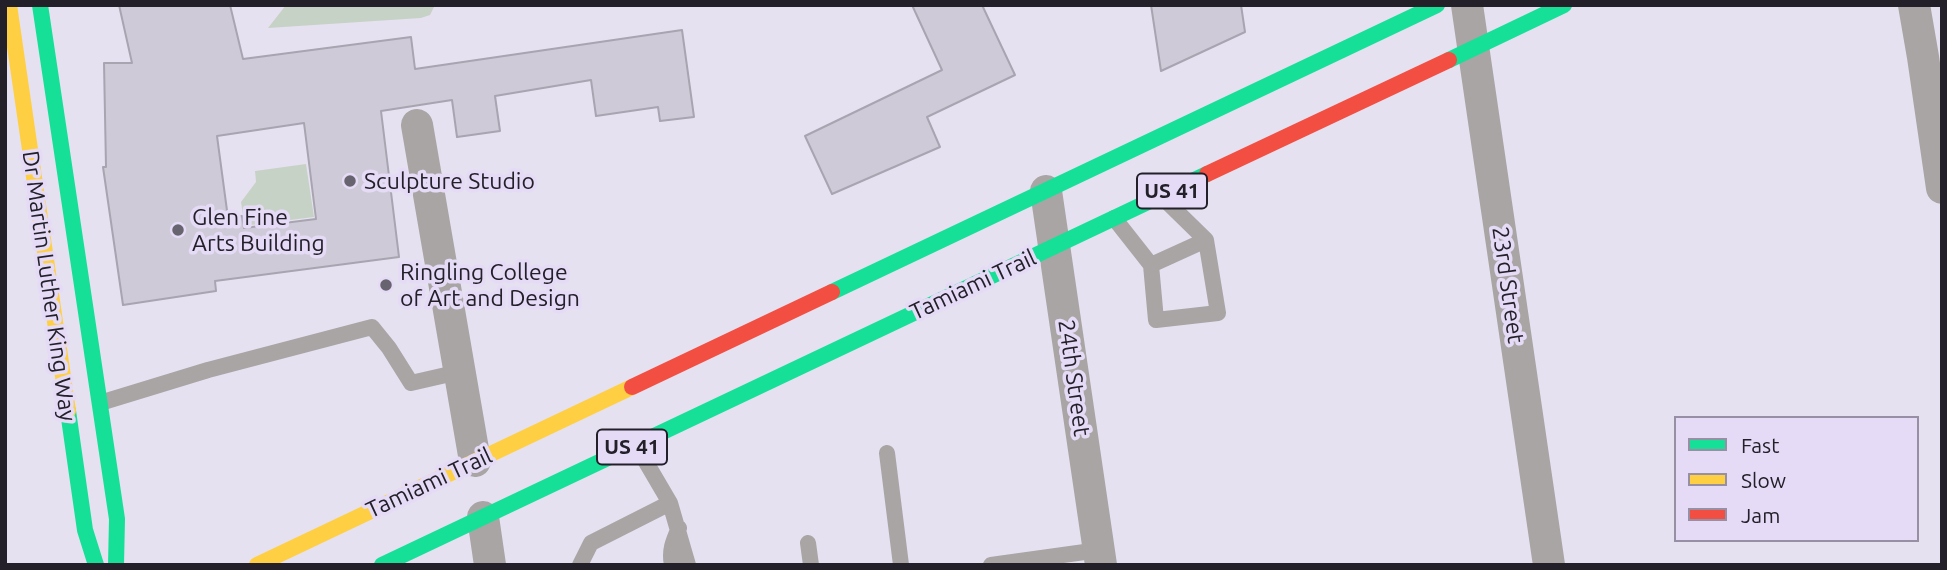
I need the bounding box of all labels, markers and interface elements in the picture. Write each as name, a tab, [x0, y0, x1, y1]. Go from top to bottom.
street label: Dr Martin Luther King Way	[16, 149, 82, 423]
place label: Sculpture Studio	[364, 167, 535, 195]
marker: Sculpture Studio	[342, 173, 358, 189]
road number: US 41	[1137, 174, 1207, 208]
place label: Glen Fine Arts Building	[192, 203, 325, 257]
marker: Glen Fine Arts Building	[170, 222, 186, 238]
street label: 23rd Street	[1486, 225, 1530, 345]
street label: Tamiami Trail	[906, 244, 1040, 326]
place label: Ringling College of Art and Design	[400, 258, 580, 312]
marker: Ringling College of Art and Design	[378, 277, 394, 293]
street label: 24th Street	[1052, 318, 1096, 438]
legend	[1674, 416, 1919, 542]
road number: US 41	[597, 430, 667, 464]
text: Fast	[1741, 433, 1779, 457]
street label: Tamiami Trail	[362, 442, 496, 524]
text: Slow	[1741, 468, 1786, 492]
text: Jam	[1741, 503, 1780, 527]

